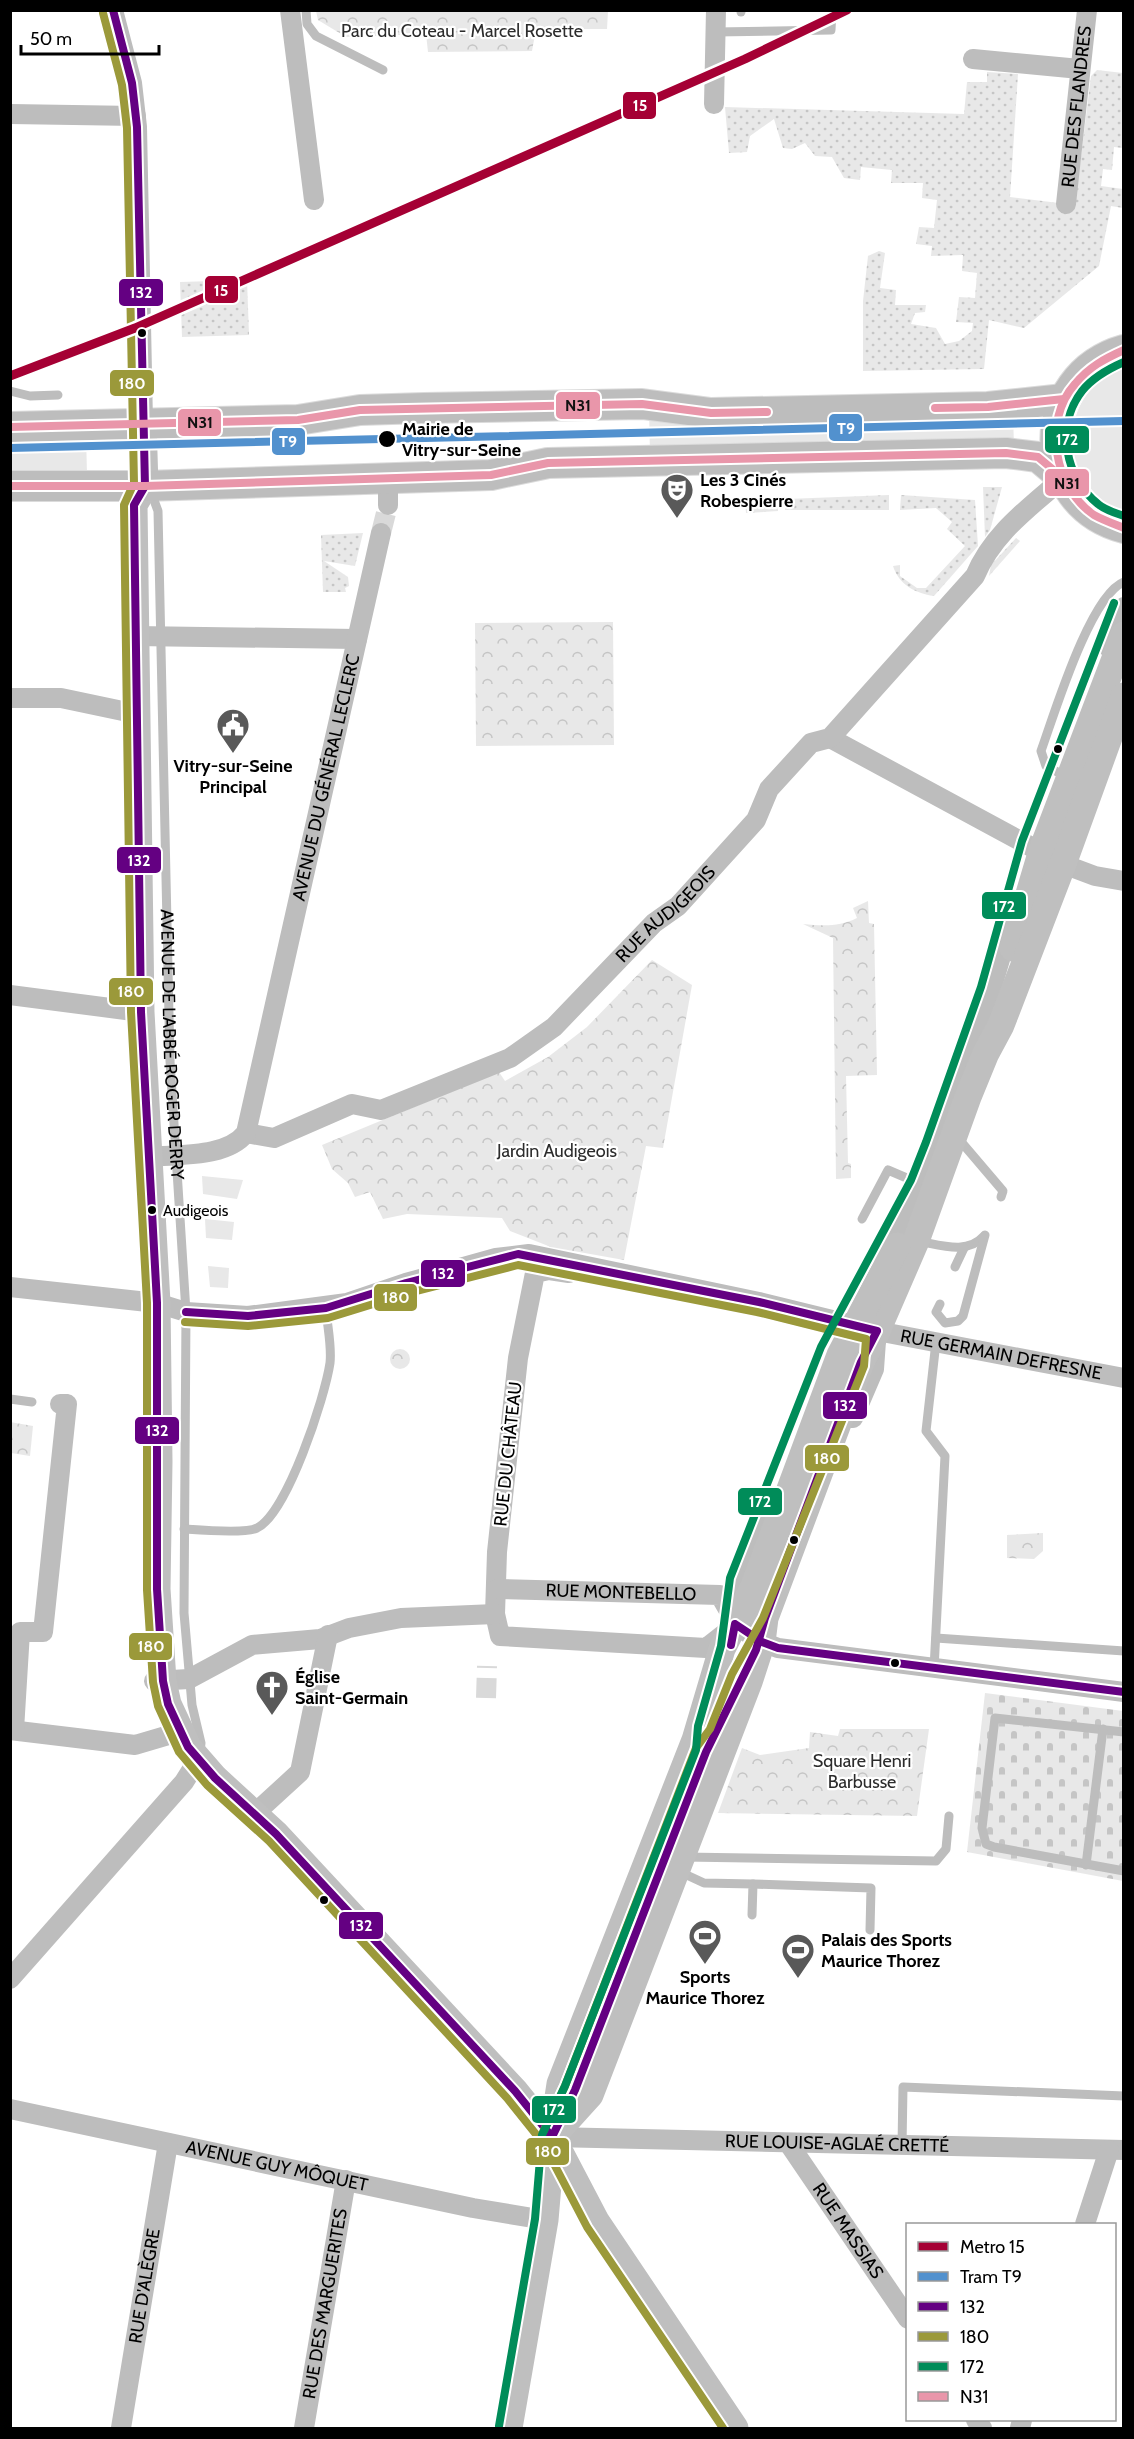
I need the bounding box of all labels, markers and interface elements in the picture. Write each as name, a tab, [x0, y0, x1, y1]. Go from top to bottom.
scale bar	[21, 18, 159, 56]
park label: Parc du Coteau - Marcel Rosette	[341, 20, 583, 42]
street label: RUE DES FLANDRES	[1057, 25, 1096, 188]
text: 50 m	[30, 28, 72, 50]
line badge: 15	[622, 91, 657, 120]
text: 15	[633, 96, 647, 115]
line badge: 15	[204, 275, 239, 304]
line badge: 132	[118, 278, 164, 307]
text: 15	[214, 281, 228, 300]
text: 132	[130, 283, 153, 302]
unlabelled marker	[136, 327, 148, 339]
line badge: 180	[109, 369, 155, 397]
text: 180	[119, 374, 145, 393]
line badge: N31	[555, 391, 601, 420]
text: N31	[565, 396, 591, 415]
line badge: N31	[177, 408, 222, 437]
text: N31	[187, 413, 213, 432]
line badge: T9	[828, 413, 863, 442]
place label: Mairie de Vitry-sur-Seine	[402, 418, 521, 461]
text: T9	[837, 419, 855, 438]
line badge: 172	[1044, 425, 1090, 454]
line badge: T9	[271, 427, 306, 456]
marker: Mairie de Vitry-sur-Seine	[377, 429, 397, 449]
text: 172	[1056, 430, 1078, 449]
text: T9	[279, 432, 297, 451]
line badge: N31	[1044, 468, 1090, 497]
place label: Les 3 Cinés Robespierre	[700, 469, 793, 512]
theatre icon: Les 3 Cinés Robespierre	[659, 472, 695, 519]
text: N31	[1054, 474, 1080, 493]
street label: AVENUE DU GÉNÉRAL LECLERC	[288, 652, 364, 903]
public building icon: Vitry-sur-Seine Principal	[215, 707, 251, 754]
unlabelled marker	[1052, 743, 1064, 755]
place label: Vitry-sur-Seine Principal	[174, 755, 292, 798]
line badge: 132	[116, 846, 162, 874]
text: 132	[128, 851, 151, 870]
street label: RUE AUDIGEOIS	[611, 861, 720, 967]
line badge: 172	[981, 891, 1027, 920]
text: 172	[993, 897, 1015, 916]
street label: AVENUE DE L'ABBÉ ROGER DERRY	[156, 909, 189, 1181]
line badge: 180	[108, 977, 154, 1006]
text: 180	[118, 982, 144, 1001]
park label: Jardin Audigeois	[496, 1140, 617, 1162]
place label: Audigeois	[163, 1201, 229, 1220]
marker: Audigeois	[146, 1204, 158, 1216]
line badge: 132	[420, 1259, 466, 1288]
text: 132	[432, 1264, 455, 1283]
line badge: 180	[373, 1283, 418, 1312]
text: 180	[383, 1288, 409, 1307]
street label: RUE GERMAIN DEFRESNE	[899, 1325, 1104, 1385]
street label: RUE DU CHÂTEAU	[489, 1381, 527, 1527]
line badge: 132	[822, 1391, 868, 1420]
text: 132	[834, 1396, 857, 1415]
line badge: 132	[134, 1416, 180, 1445]
text: 132	[146, 1421, 169, 1440]
line badge: 180	[804, 1444, 850, 1472]
text: 180	[814, 1449, 840, 1468]
line badge: 172	[737, 1487, 783, 1516]
text: 172	[749, 1492, 771, 1511]
unlabelled marker	[788, 1534, 800, 1546]
street label: RUE MONTEBELLO	[545, 1579, 697, 1605]
line badge: 180	[128, 1632, 173, 1661]
text: 180	[138, 1637, 164, 1656]
unlabelled marker	[889, 1657, 901, 1669]
place label: Église Saint-Germain	[295, 1666, 408, 1709]
church icon: Église Saint-Germain	[254, 1669, 290, 1716]
park label: Square Henri Barbusse	[813, 1750, 911, 1793]
unlabelled marker	[318, 1894, 330, 1906]
line badge: 132	[338, 1911, 384, 1940]
text: 132	[350, 1916, 373, 1935]
sports icon: Sports Maurice Thorez	[687, 1918, 723, 1965]
place label: Palais des Sports Maurice Thorez	[821, 1929, 952, 1972]
sports icon: Palais des Sports Maurice Thorez	[780, 1932, 816, 1979]
place label: Sports Maurice Thorez	[645, 1966, 765, 2009]
line badge: 172	[531, 2095, 577, 2124]
text: 172	[543, 2100, 565, 2119]
street label: RUE LOUISE-AGLAÉ CRETTÉ	[725, 2130, 949, 2157]
street label: AVENUE GUY MÔQUET	[184, 2136, 370, 2196]
line badge: 180	[525, 2137, 570, 2166]
text: 180	[535, 2142, 561, 2161]
street label: RUE MASSIAS	[808, 2179, 888, 2283]
street label: RUE DES MARGUERITES	[298, 2207, 352, 2401]
legend	[906, 2223, 1116, 2421]
street label: RUE D'ALÈGRE	[124, 2227, 165, 2345]
text: Metro 15	[960, 2236, 1025, 2258]
text: Tram T9	[960, 2266, 1022, 2288]
text: 132	[960, 2296, 985, 2318]
text: 180	[960, 2326, 989, 2348]
text: 172	[960, 2356, 984, 2378]
text: N31	[960, 2386, 988, 2408]

